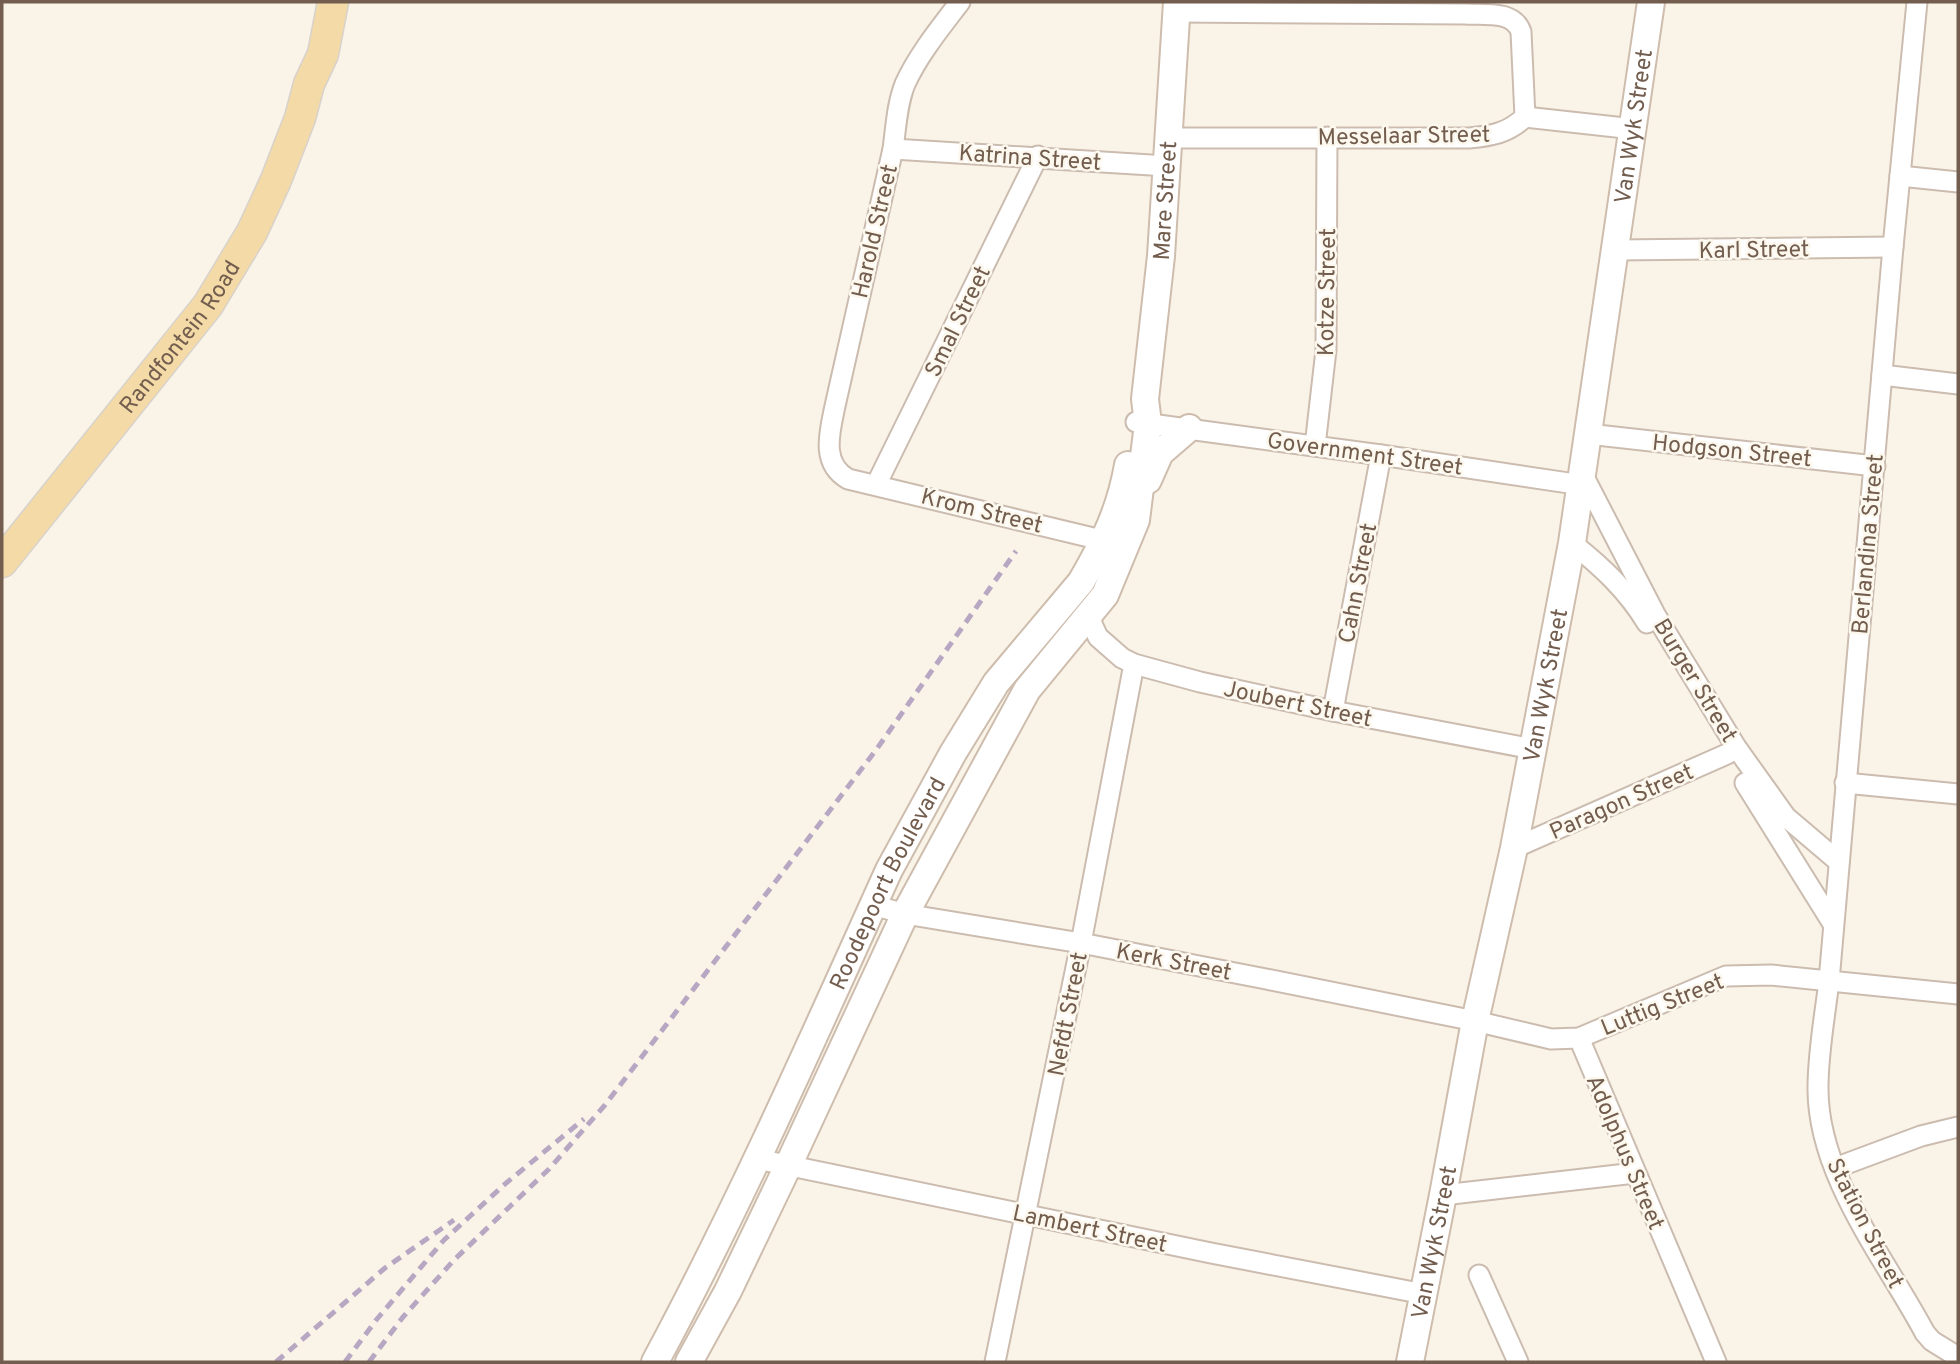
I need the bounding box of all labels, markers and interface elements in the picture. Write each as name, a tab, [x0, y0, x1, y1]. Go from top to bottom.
street label: Van Wyk Street	[1610, 47, 1661, 206]
street label: Messelaar Street	[1317, 121, 1491, 154]
street label: Katrina Street	[958, 140, 1102, 179]
street label: Mare Street	[1149, 140, 1185, 261]
street label: Harold Street	[847, 162, 906, 301]
street label: Kotze Street	[1313, 228, 1344, 356]
street label: Karl Street	[1698, 236, 1810, 267]
street label: Randfontein Road	[114, 256, 248, 421]
street label: Smal Street	[920, 262, 999, 382]
street label: Government Street	[1265, 427, 1464, 484]
street label: Hodgson Street	[1651, 430, 1813, 475]
street label: Berlandina Street	[1847, 453, 1892, 636]
street label: Krom Street	[917, 483, 1045, 542]
street label: Cahn Street	[1334, 521, 1385, 646]
street label: Van Wyk Street	[1519, 607, 1576, 765]
street label: Burger Street	[1645, 614, 1742, 749]
street label: Joubert Street	[1221, 676, 1374, 735]
street label: Paragon Street	[1546, 759, 1699, 848]
street label: Roodepoort Boulevard	[825, 773, 954, 995]
street label: Kerk Street	[1113, 938, 1234, 989]
street label: Nefdt Street	[1043, 950, 1096, 1079]
street label: Luttig Street	[1597, 969, 1729, 1044]
street label: Adolphus Street	[1578, 1071, 1669, 1235]
street label: Station Street	[1819, 1154, 1909, 1294]
street label: Van Wyk Street	[1407, 1164, 1465, 1322]
street label: Lambert Street	[1010, 1200, 1169, 1261]

